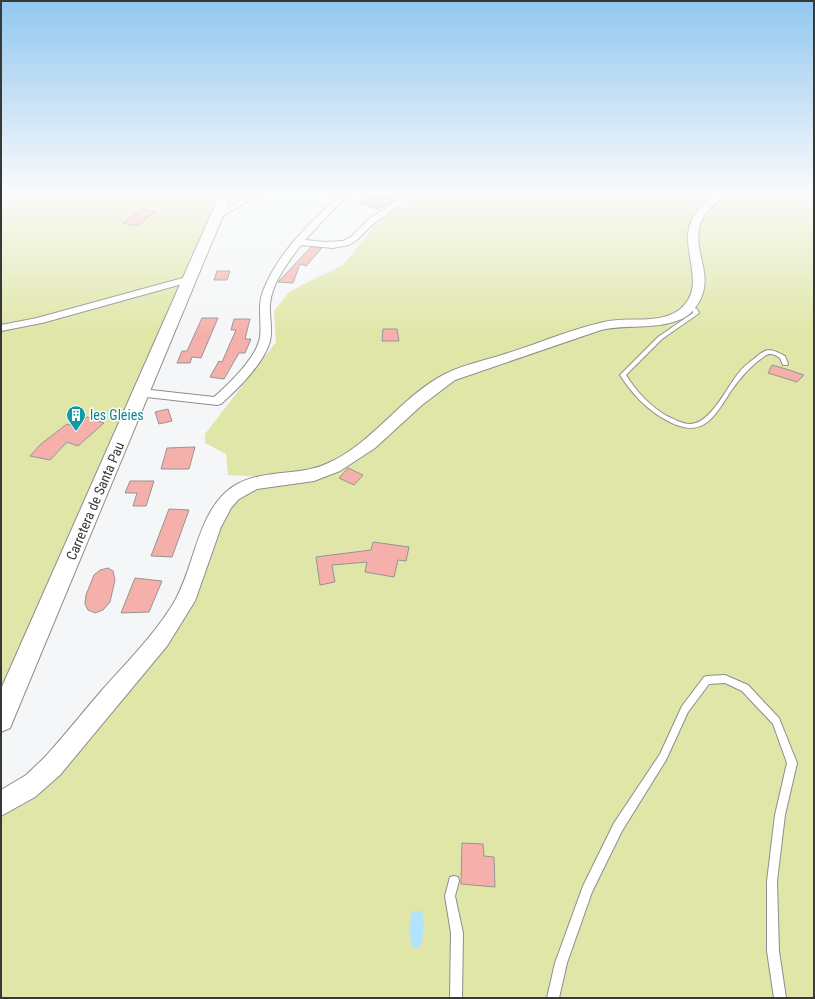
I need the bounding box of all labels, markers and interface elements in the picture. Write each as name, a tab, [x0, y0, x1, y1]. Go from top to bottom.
building icon: les Gleies	[65, 404, 87, 432]
place label: les Gleies	[90, 407, 144, 423]
street label: Carretera de Santa Pau	[63, 439, 127, 563]

